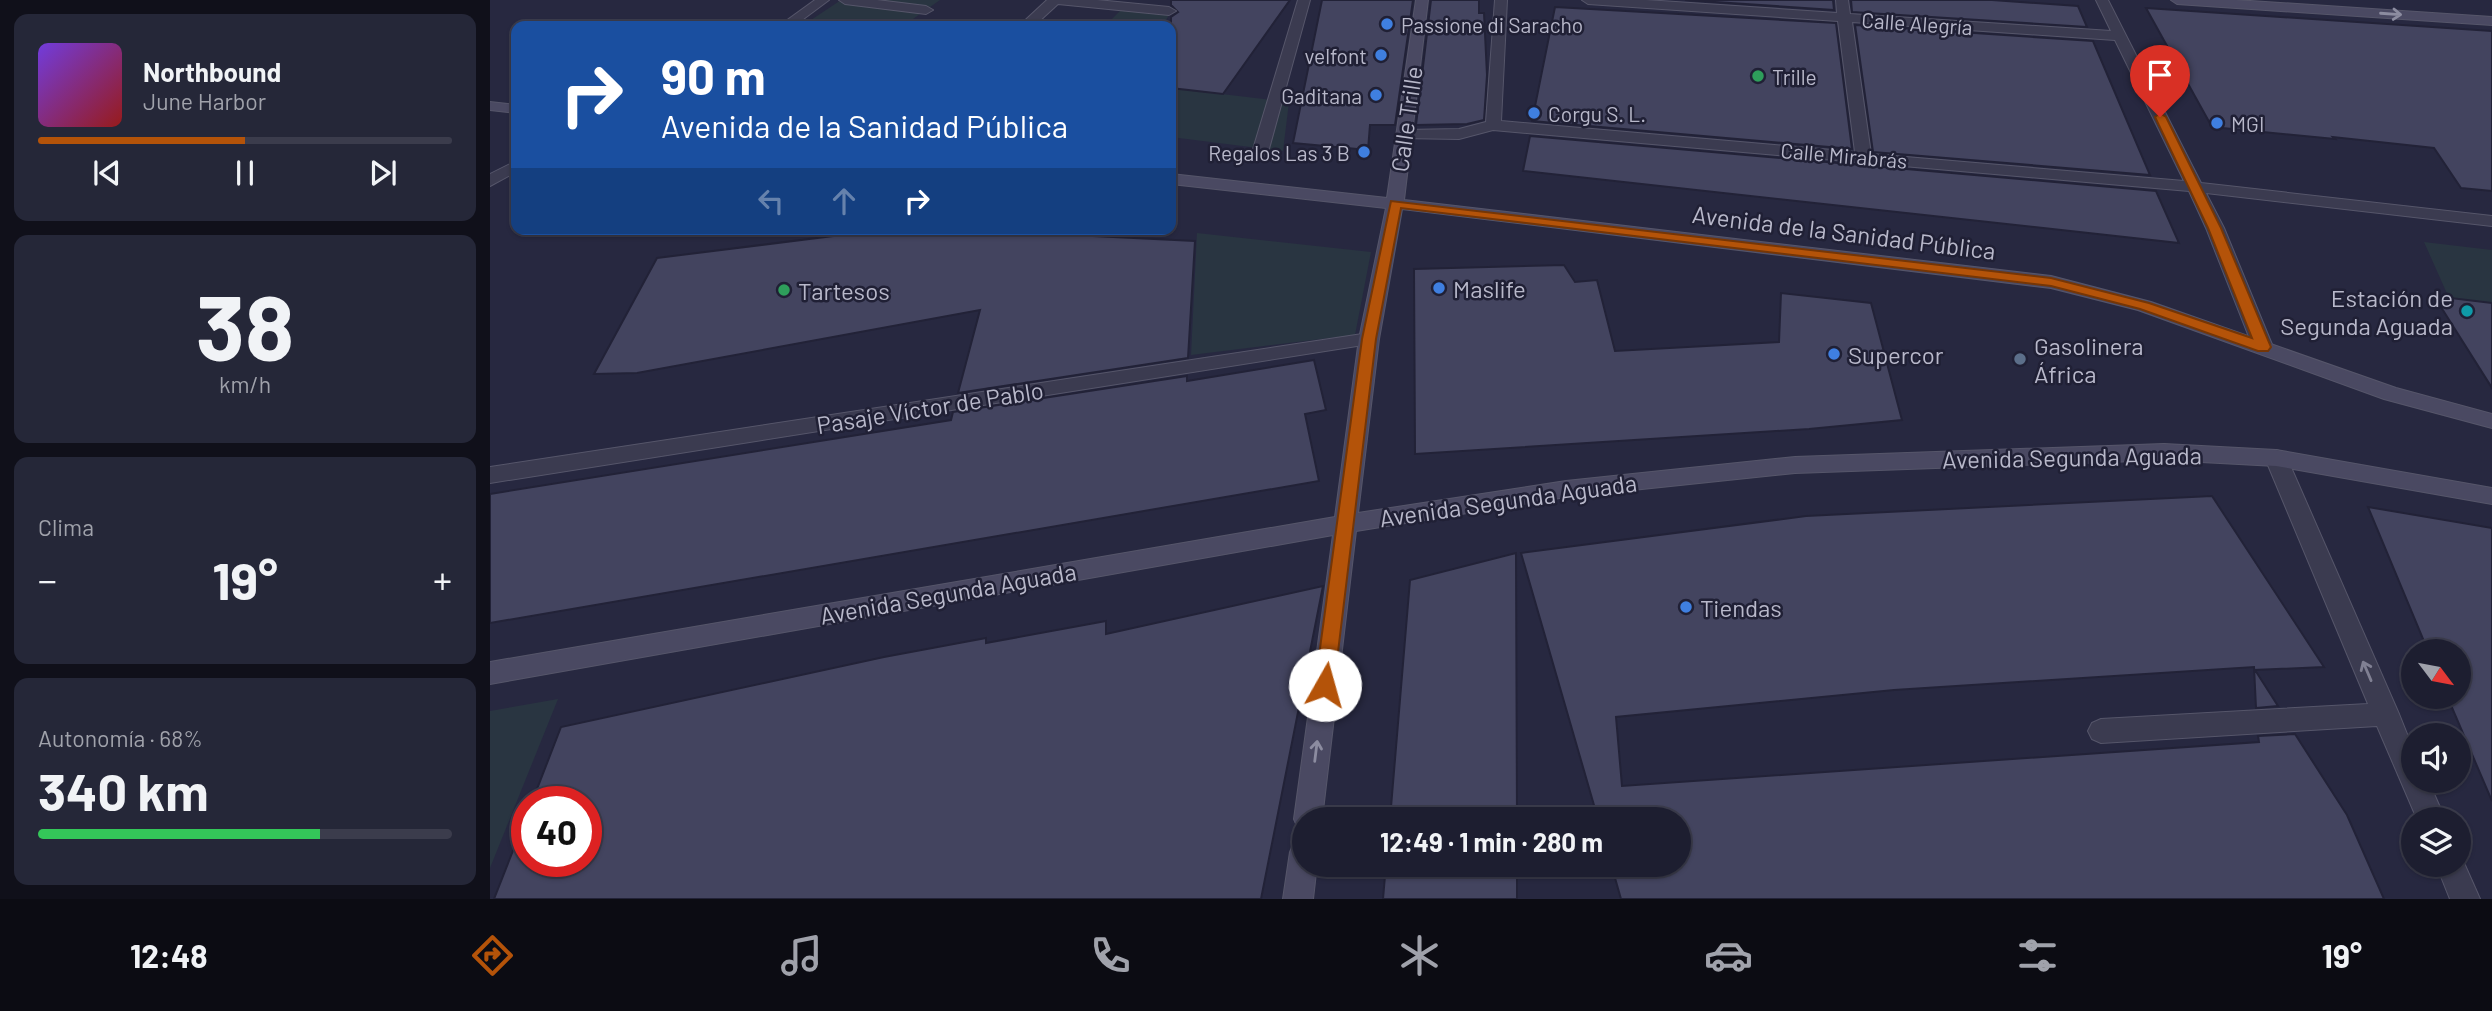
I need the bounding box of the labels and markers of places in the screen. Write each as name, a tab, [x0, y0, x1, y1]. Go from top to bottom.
place label: Passione di Saracho	[1401, 12, 1583, 37]
marker: Passione di Saracho	[1379, 16, 1395, 32]
place label: velfont	[1304, 43, 1367, 68]
pin	[2130, 45, 2190, 117]
marker: velfont	[1373, 47, 1389, 63]
place label: Trille	[1772, 64, 1817, 89]
marker: Trille	[1750, 68, 1766, 84]
place label: Gaditana	[1281, 83, 1362, 108]
marker: Gaditana	[1368, 87, 1384, 103]
place label: Corgu S. L.	[1548, 101, 1646, 126]
marker: Corgu S. L.	[1526, 105, 1542, 121]
place label: MGI	[2231, 111, 2264, 136]
marker: MGI	[2209, 115, 2225, 131]
place label: Regalos Las 3 B	[1208, 140, 1350, 165]
marker: Regalos Las 3 B	[1356, 144, 1372, 160]
place label: Maslife	[1453, 274, 1526, 303]
place label: Tartesos	[798, 276, 890, 305]
marker: Maslife	[1431, 280, 1447, 296]
marker: Tartesos	[776, 282, 792, 298]
place label: Estación de Segunda Aguada	[2280, 283, 2453, 340]
marker: Estación de Segunda Aguada	[2459, 303, 2475, 319]
place label: Gasolinera África	[2034, 331, 2144, 388]
place label: Supercor	[1848, 340, 1944, 369]
marker: Supercor	[1826, 346, 1842, 362]
marker: Gasolinera África	[2012, 351, 2028, 367]
place label: Tiendas	[1700, 593, 1782, 622]
marker: Tiendas	[1678, 599, 1694, 615]

